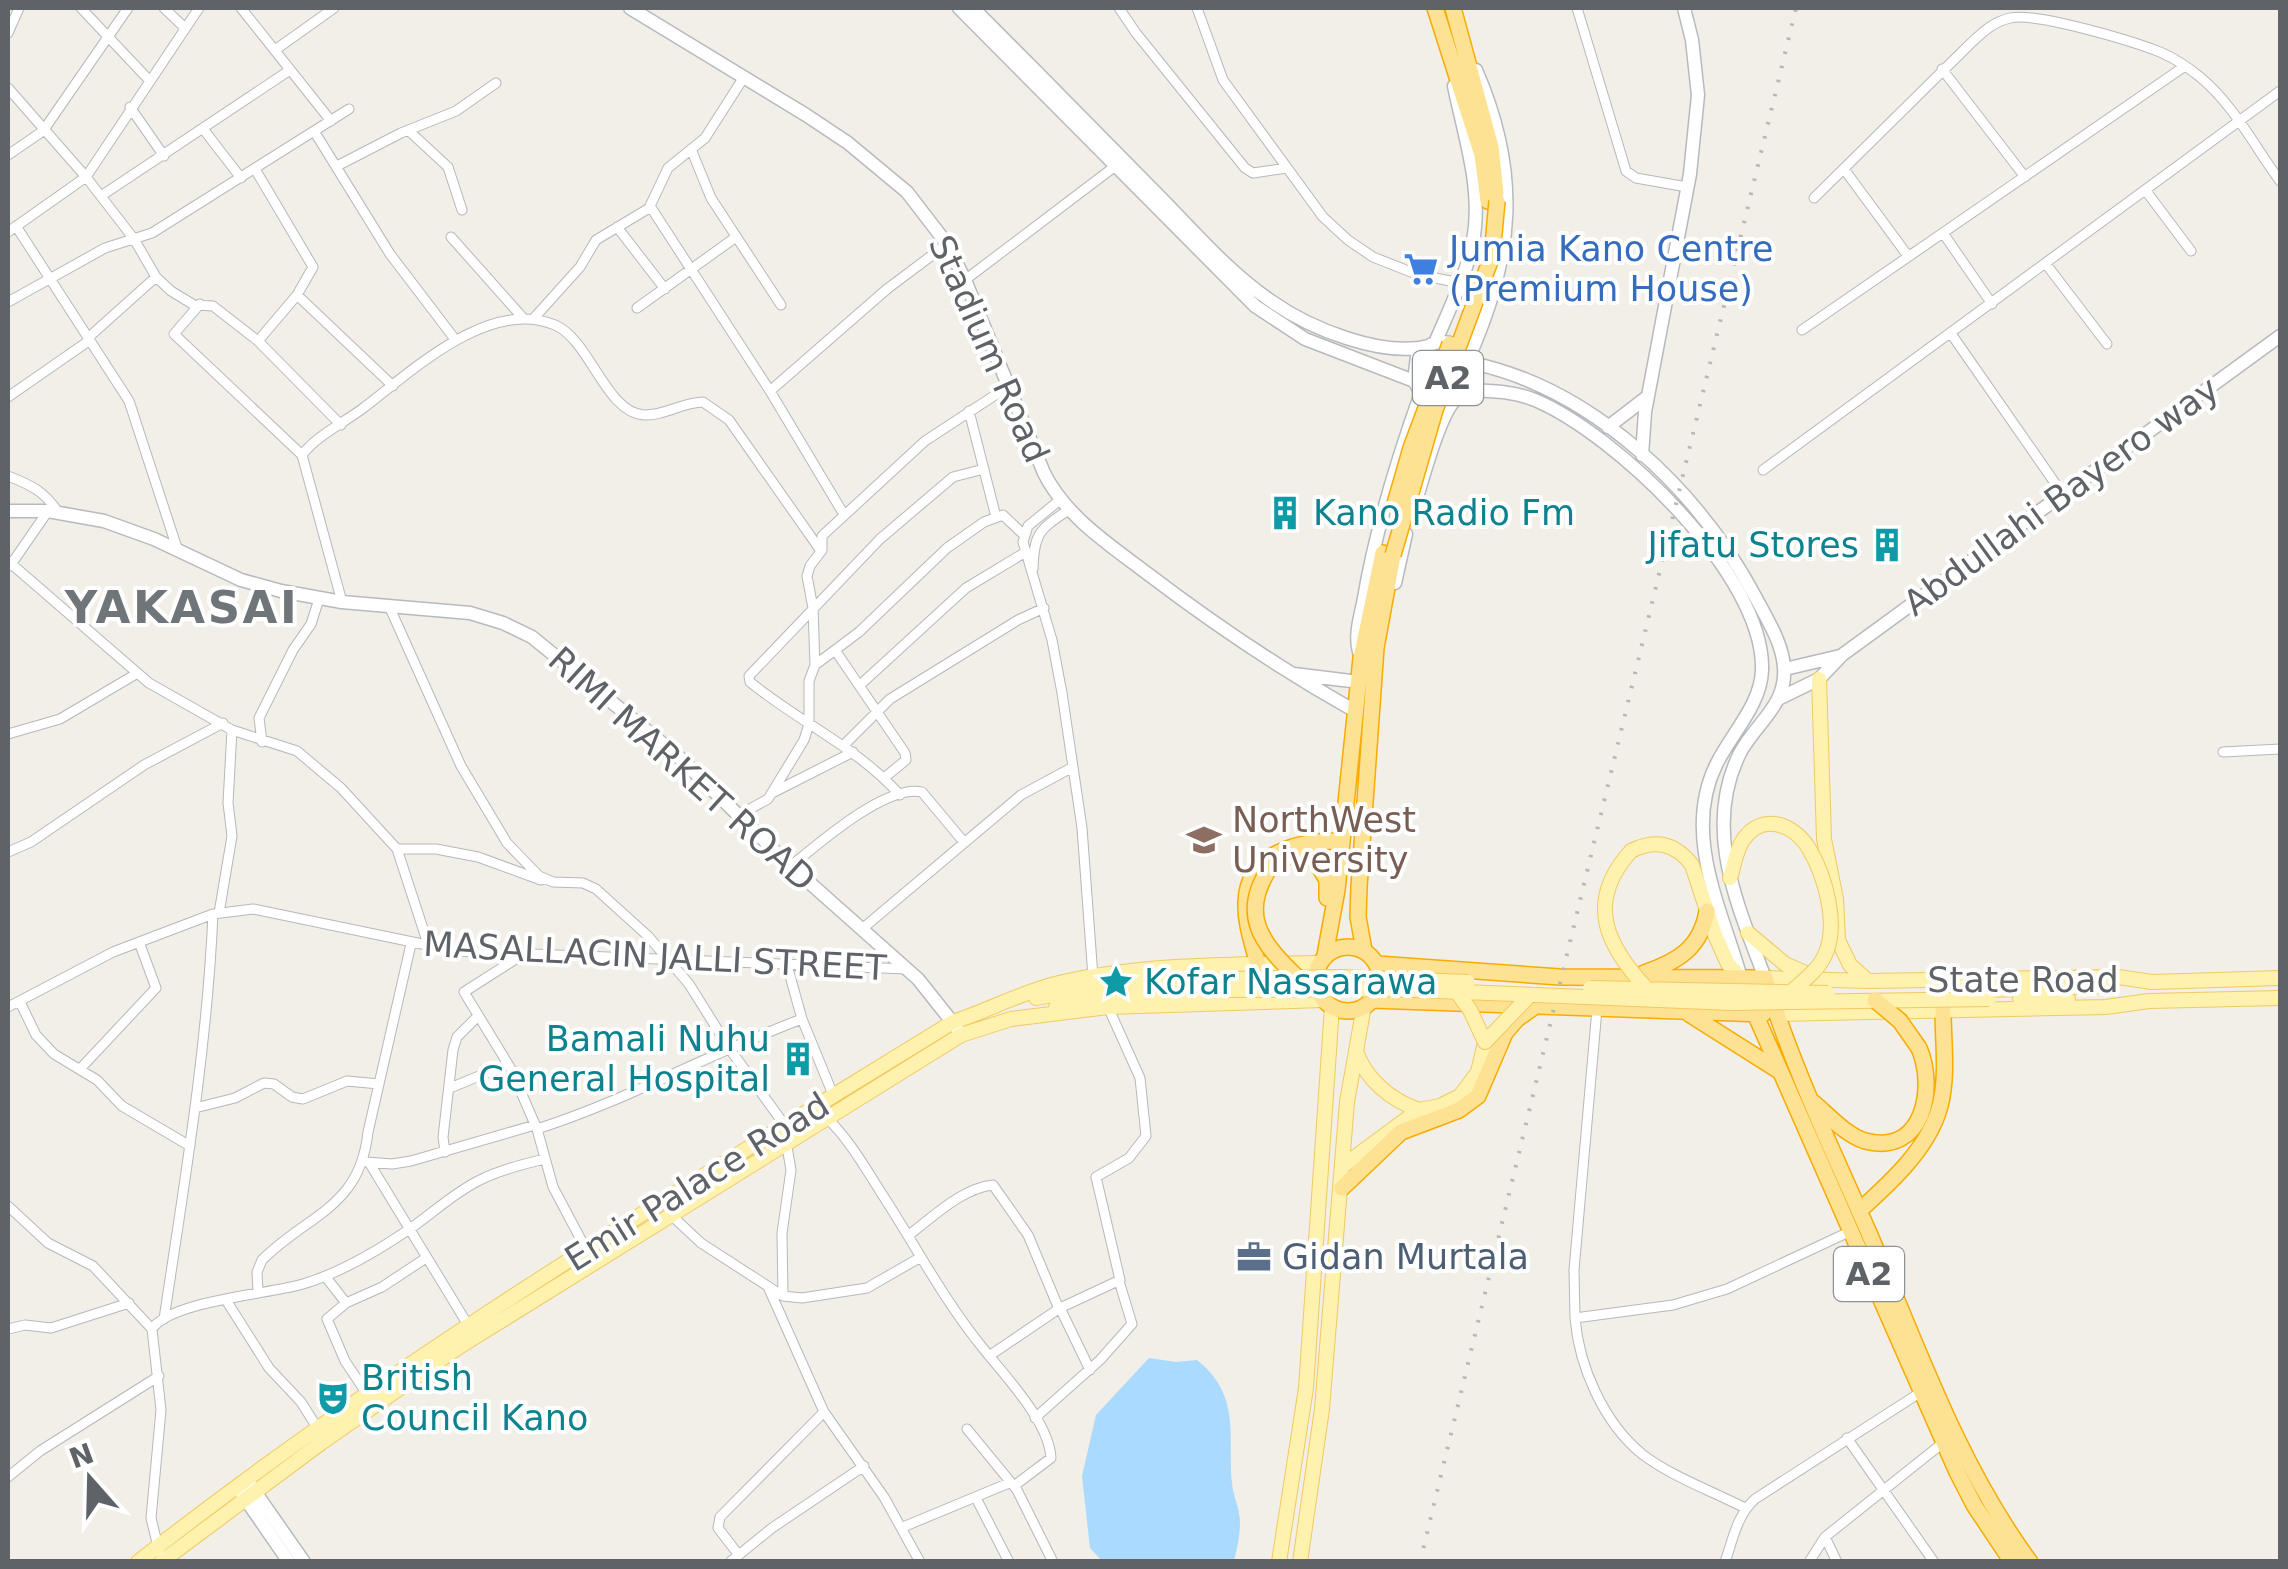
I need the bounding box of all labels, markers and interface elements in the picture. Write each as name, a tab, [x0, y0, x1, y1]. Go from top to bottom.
street label: Stadium Road	[921, 229, 1057, 469]
place label: Jumia Kano Centre (Premium House)	[1447, 229, 1773, 309]
supermarket icon: Jumia Kano Centre (Premium House)	[1402, 250, 1440, 288]
road number: A2	[1413, 351, 1483, 405]
street label: Abdullahi Bayero way	[1896, 368, 2226, 624]
place label: Kano Radio Fm	[1313, 493, 1575, 533]
building icon: Kano Radio Fm	[1266, 494, 1304, 532]
place label: Jifatu Stores	[1645, 525, 1859, 565]
building icon: Jifatu Stores	[1868, 526, 1906, 564]
district label: YAKASAI	[64, 581, 299, 634]
street label: RIMI MARKET ROAD	[541, 639, 823, 899]
place label: NorthWest University	[1232, 800, 1416, 880]
school or university icon: NorthWest University	[1185, 821, 1223, 859]
street label: MASALLACIN JALLI STREET	[422, 924, 888, 988]
street label: State Road	[1927, 960, 2119, 1000]
place label: Kofar Nassarawa	[1144, 962, 1437, 1002]
place icon: Kofar Nassarawa	[1097, 963, 1135, 1001]
place label: Bamali Nuhu General Hospital	[478, 1019, 770, 1099]
building icon: Bamali Nuhu General Hospital	[779, 1040, 817, 1078]
street label: Emir Palace Road	[558, 1085, 836, 1279]
place label: Gidan Murtala	[1282, 1237, 1529, 1277]
office icon: Gidan Murtala	[1235, 1238, 1273, 1276]
road number: A2	[1834, 1247, 1904, 1301]
place label: British Council Kano	[361, 1358, 588, 1438]
theatre icon: British Council Kano	[314, 1379, 352, 1417]
north arrow	[40, 1429, 140, 1529]
text: N	[65, 1436, 98, 1475]

